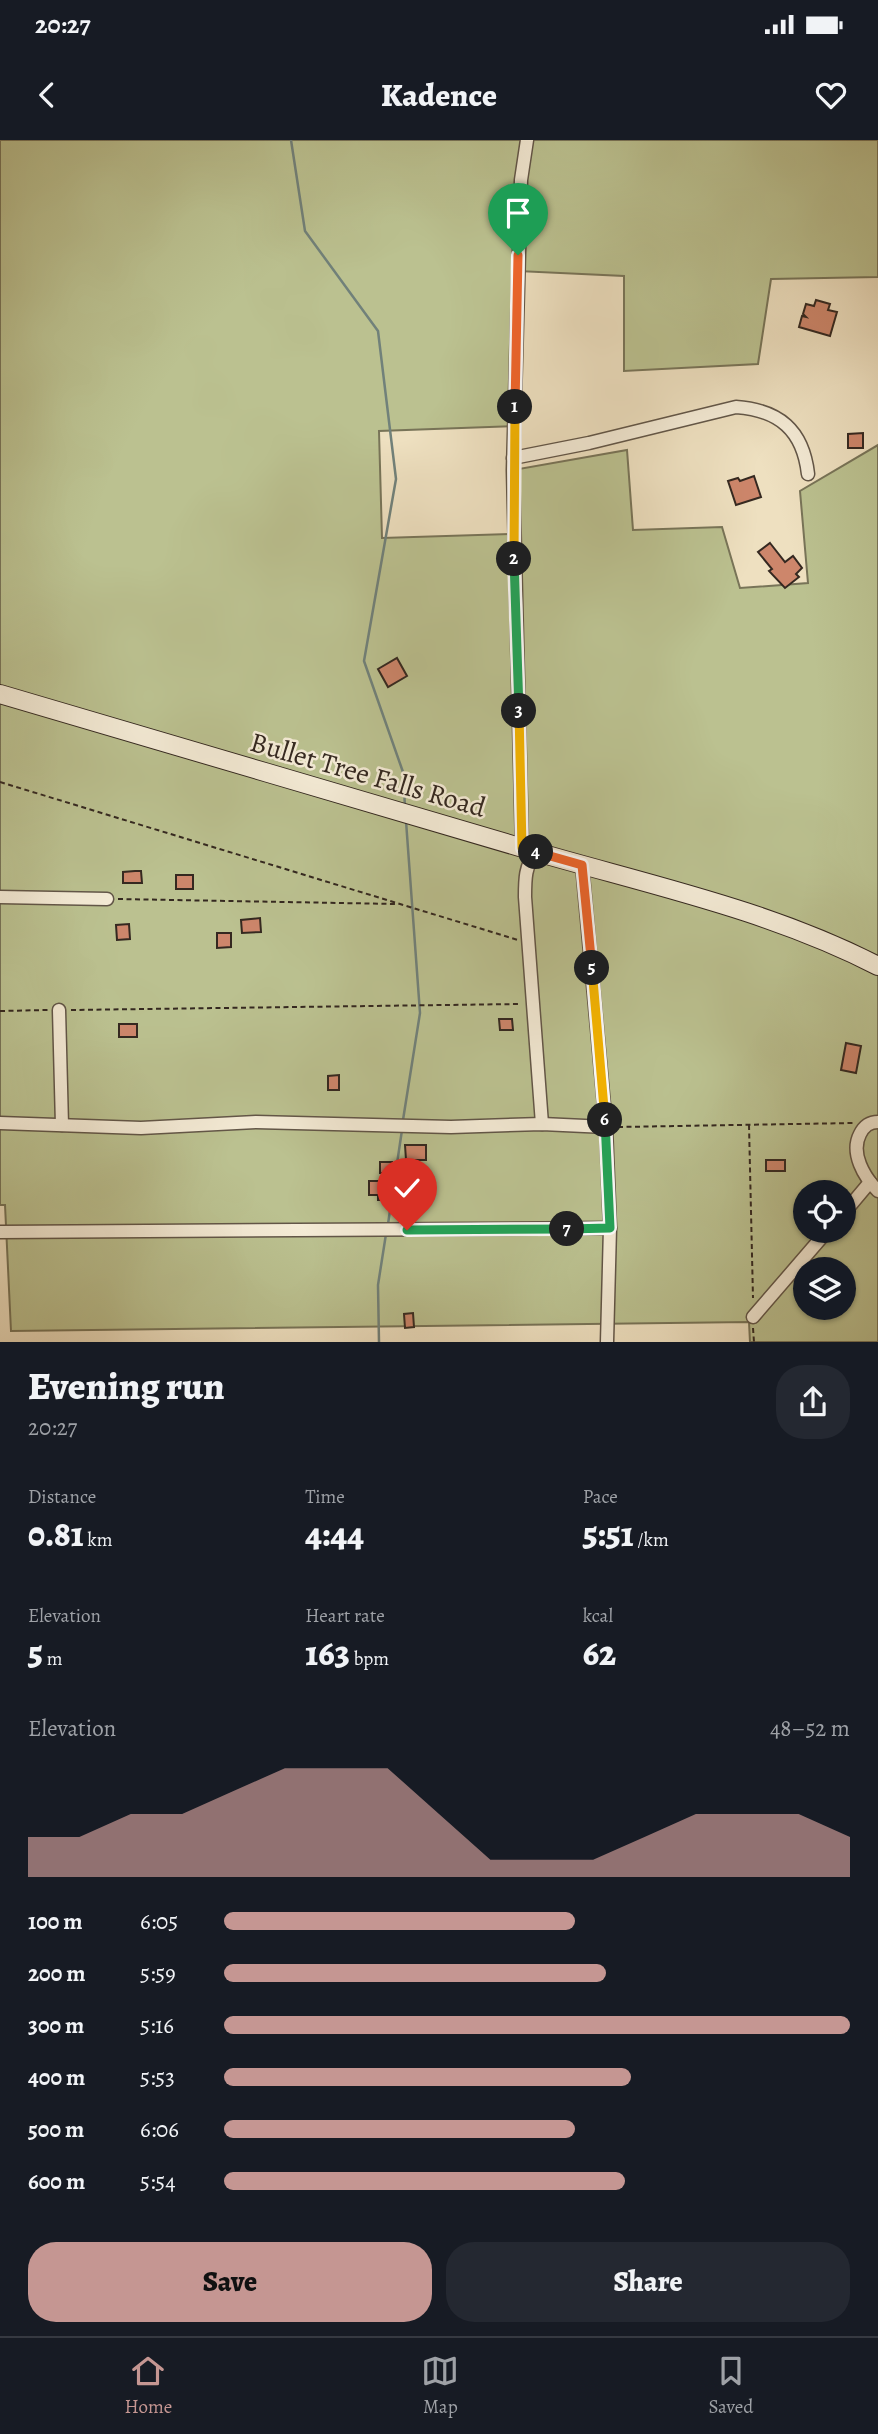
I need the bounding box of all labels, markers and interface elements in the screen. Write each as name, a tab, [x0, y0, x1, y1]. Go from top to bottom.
text: 20:27	[35, 7, 90, 42]
text: Kadence	[381, 73, 497, 117]
icon: back	[28, 76, 66, 114]
icon: heart	[812, 76, 850, 114]
pin	[488, 183, 548, 255]
icon: arrive	[499, 194, 537, 232]
pin: 1	[498, 390, 532, 424]
text: 1	[511, 393, 518, 419]
pin: 2	[496, 542, 532, 576]
text: 2	[509, 545, 518, 571]
pin: 3	[502, 694, 536, 728]
text: 3	[514, 697, 523, 723]
street label: Bullet Tree Falls Road	[246, 723, 491, 827]
pin: 4	[518, 834, 554, 870]
text: 4	[531, 838, 540, 864]
pin: 5	[574, 950, 610, 986]
text: 5	[587, 954, 596, 980]
pin: 6	[588, 1102, 622, 1138]
text: 6	[600, 1106, 609, 1132]
pin	[377, 1158, 437, 1230]
icon: check	[388, 1169, 426, 1207]
map controls	[793, 1180, 856, 1320]
button: locate	[793, 1180, 856, 1243]
pin: 7	[550, 1212, 584, 1246]
text: 7	[562, 1215, 571, 1241]
button: layers	[793, 1257, 856, 1320]
text: Evening run	[28, 1360, 225, 1412]
button: share	[776, 1365, 850, 1439]
text: 20:27	[28, 1412, 77, 1443]
text: Distance	[28, 1484, 96, 1510]
text: Time	[305, 1484, 345, 1510]
text: Pace	[583, 1484, 618, 1510]
text: 0.81	[28, 1510, 84, 1558]
text: 4:44	[305, 1510, 364, 1558]
text: 5:51	[583, 1510, 634, 1558]
text: km	[84, 1527, 113, 1553]
text: /km	[634, 1527, 669, 1553]
text: Elevation	[28, 1603, 101, 1629]
text: Heart rate	[305, 1603, 385, 1629]
text: kcal	[583, 1603, 613, 1629]
text: 5	[28, 1629, 43, 1677]
text: 163	[305, 1629, 350, 1677]
text: 62	[583, 1629, 616, 1677]
text: m	[43, 1646, 62, 1672]
text: bpm	[350, 1646, 389, 1672]
text: Elevation	[28, 1713, 116, 1744]
text: 48–52 m	[770, 1713, 850, 1744]
text: 100 m	[28, 1906, 83, 1937]
text: 6:05	[140, 1906, 178, 1937]
text: 200 m	[28, 1958, 86, 1989]
text: 5:59	[140, 1958, 176, 1989]
text: 300 m	[28, 2010, 84, 2041]
text: 5:16	[140, 2010, 174, 2041]
text: 400 m	[28, 2062, 85, 2093]
text: 5:53	[140, 2062, 175, 2093]
text: 500 m	[28, 2114, 84, 2145]
text: 6:06	[140, 2114, 179, 2145]
text: 600 m	[28, 2166, 85, 2197]
text: 5:54	[140, 2166, 176, 2197]
button: Save	[28, 2242, 432, 2322]
button: Share	[446, 2242, 850, 2322]
tab: Home	[125, 2352, 172, 2420]
tab: Map	[421, 2352, 459, 2420]
tab: Saved	[708, 2352, 753, 2420]

